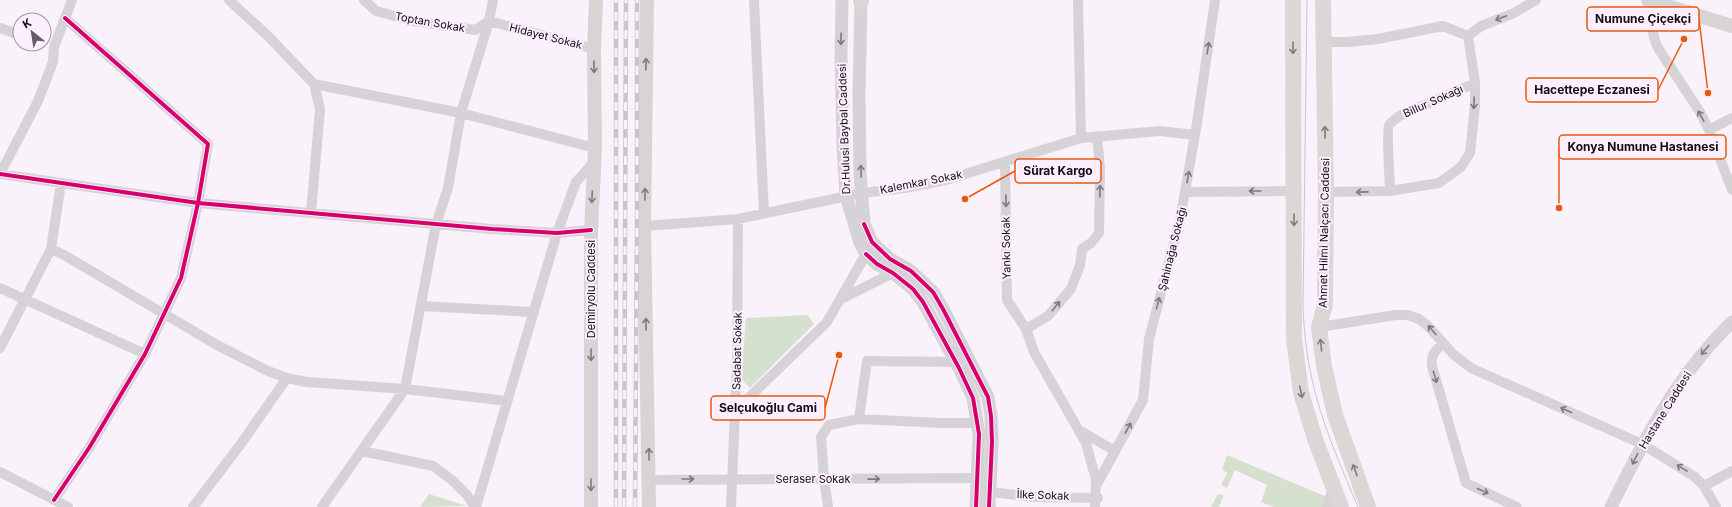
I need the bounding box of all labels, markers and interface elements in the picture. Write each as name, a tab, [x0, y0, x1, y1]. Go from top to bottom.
callout: Numune Çiçekçi	[1587, 7, 1699, 31]
street label: Toptan Sokak	[394, 9, 466, 35]
text: Numune Çiçekçi	[1595, 11, 1691, 26]
north arrow	[12, 12, 52, 52]
one-way arrow	[1496, 14, 1508, 22]
text: K	[20, 15, 34, 31]
street label: Hidayet Sokak	[508, 20, 584, 52]
one-way arrow	[838, 32, 845, 45]
one-way arrow	[1289, 41, 1297, 54]
one-way arrow	[1204, 42, 1212, 55]
one-way arrow	[642, 58, 650, 71]
one-way arrow	[590, 60, 598, 73]
street label: Dr.Hulusi Baybal Caddesi	[835, 63, 853, 195]
callout: Hacettepe Eczanesi	[1526, 78, 1658, 102]
street label: Billur Sokağı	[1401, 82, 1465, 120]
text: Hacettepe Eczanesi	[1534, 82, 1650, 97]
one-way arrow	[1471, 96, 1478, 109]
one-way arrow	[1697, 110, 1705, 122]
one-way arrow	[1321, 126, 1329, 139]
callout: Konya Numune Hastanesi	[1559, 135, 1726, 159]
text: Konya Numune Hastanesi	[1568, 139, 1718, 154]
street label: Ahmet Hilmi Nalçacı Caddesi	[1316, 158, 1332, 308]
callout: Sürat Kargo	[1015, 159, 1101, 183]
text: Sürat Kargo	[1023, 163, 1093, 178]
one-way arrow	[857, 165, 864, 178]
street label: Kalemkar Sokak	[879, 167, 963, 197]
one-way arrow	[1184, 171, 1192, 184]
one-way arrow	[1096, 185, 1104, 198]
one-way arrow	[1249, 187, 1262, 195]
one-way arrow	[641, 188, 648, 201]
one-way arrow	[1356, 188, 1369, 195]
one-way arrow	[589, 190, 596, 203]
one-way arrow	[1002, 194, 1010, 207]
street label: Şahinağa Sokağı	[1155, 205, 1189, 293]
one-way arrow	[1290, 213, 1298, 226]
street label: Yankı Sokak	[998, 216, 1014, 280]
street label: Demiryolu Caddesi	[584, 240, 598, 338]
one-way arrow	[1155, 297, 1163, 310]
one-way arrow	[1052, 301, 1061, 312]
street label: Sadabat Sokak	[729, 312, 745, 390]
one-way arrow	[642, 318, 650, 331]
one-way arrow	[1428, 326, 1437, 336]
one-way arrow	[1318, 339, 1325, 352]
one-way arrow	[1701, 345, 1710, 355]
one-way arrow	[587, 348, 595, 361]
street label: Hastane Caddesi	[1636, 369, 1694, 451]
one-way arrow	[1432, 370, 1439, 383]
one-way arrow	[1298, 385, 1306, 398]
callout: Selçukoğlu Cami	[711, 396, 825, 420]
text: Selçukoğlu Cami	[719, 400, 817, 415]
one-way arrow	[1560, 406, 1572, 414]
one-way arrow	[1125, 422, 1132, 434]
one-way arrow	[645, 448, 652, 461]
one-way arrow	[1630, 453, 1638, 465]
one-way arrow	[1676, 464, 1688, 472]
one-way arrow	[1350, 465, 1358, 477]
street label: Seraser Sokak	[775, 472, 851, 486]
one-way arrow	[867, 475, 880, 483]
one-way arrow	[681, 476, 694, 483]
one-way arrow	[587, 478, 595, 491]
street label: İlke Sokak	[1016, 487, 1070, 503]
one-way arrow	[1477, 488, 1489, 495]

